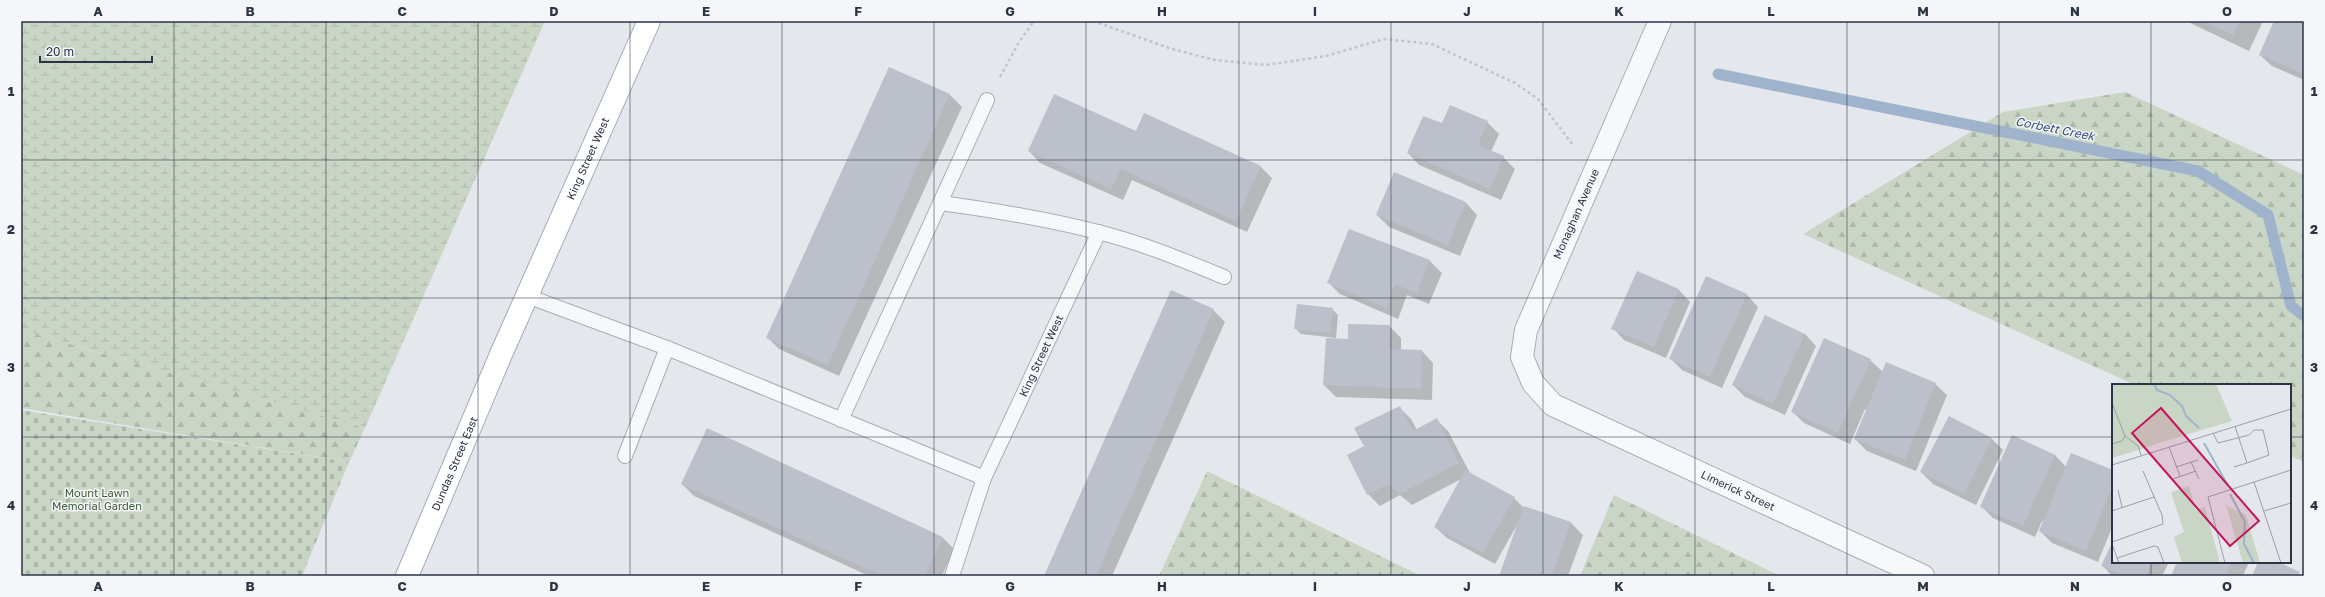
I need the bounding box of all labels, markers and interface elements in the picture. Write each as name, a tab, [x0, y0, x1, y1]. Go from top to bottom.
text: A	[93, 3, 103, 19]
text: B	[245, 3, 255, 19]
text: C	[397, 3, 407, 19]
text: D	[549, 3, 559, 19]
text: E	[702, 3, 710, 19]
text: F	[854, 3, 862, 19]
text: G	[1005, 3, 1015, 19]
text: H	[1157, 3, 1167, 19]
text: I	[1313, 3, 1317, 19]
text: J	[1463, 3, 1471, 19]
text: K	[1614, 3, 1624, 19]
text: L	[1767, 3, 1775, 19]
text: M	[1917, 3, 1929, 19]
text: N	[2070, 3, 2080, 19]
text: O	[2222, 3, 2232, 19]
scale bar	[40, 38, 152, 64]
text: 20 m	[46, 44, 74, 59]
text: 1	[8, 83, 15, 99]
text: 1	[2311, 83, 2318, 99]
water label: Corbett Creek	[2014, 113, 2097, 144]
street label: King Street West	[563, 115, 611, 202]
street label: Monaghan Avenue	[1550, 167, 1601, 261]
text: 2	[7, 221, 15, 237]
text: 2	[2310, 221, 2318, 237]
street label: King Street West	[1016, 313, 1065, 399]
text: 3	[7, 359, 15, 375]
text: 3	[2310, 359, 2318, 375]
inset map	[2112, 384, 2291, 563]
street label: Dundas Street East	[428, 414, 480, 513]
street label: Limerick Street	[1699, 467, 1777, 513]
park label: Mount Lawn Memorial Garden	[52, 486, 142, 512]
text: 4	[7, 497, 15, 513]
text: 4	[2310, 497, 2318, 513]
text: A	[93, 578, 103, 594]
text: B	[245, 578, 255, 594]
text: C	[397, 578, 407, 594]
text: D	[549, 578, 559, 594]
text: E	[702, 578, 710, 594]
text: F	[854, 578, 862, 594]
text: G	[1005, 578, 1015, 594]
text: H	[1157, 578, 1167, 594]
text: I	[1313, 578, 1317, 594]
text: J	[1463, 578, 1471, 594]
text: K	[1614, 578, 1624, 594]
text: L	[1767, 578, 1775, 594]
text: M	[1917, 578, 1929, 594]
text: N	[2070, 578, 2080, 594]
text: O	[2222, 578, 2232, 594]

